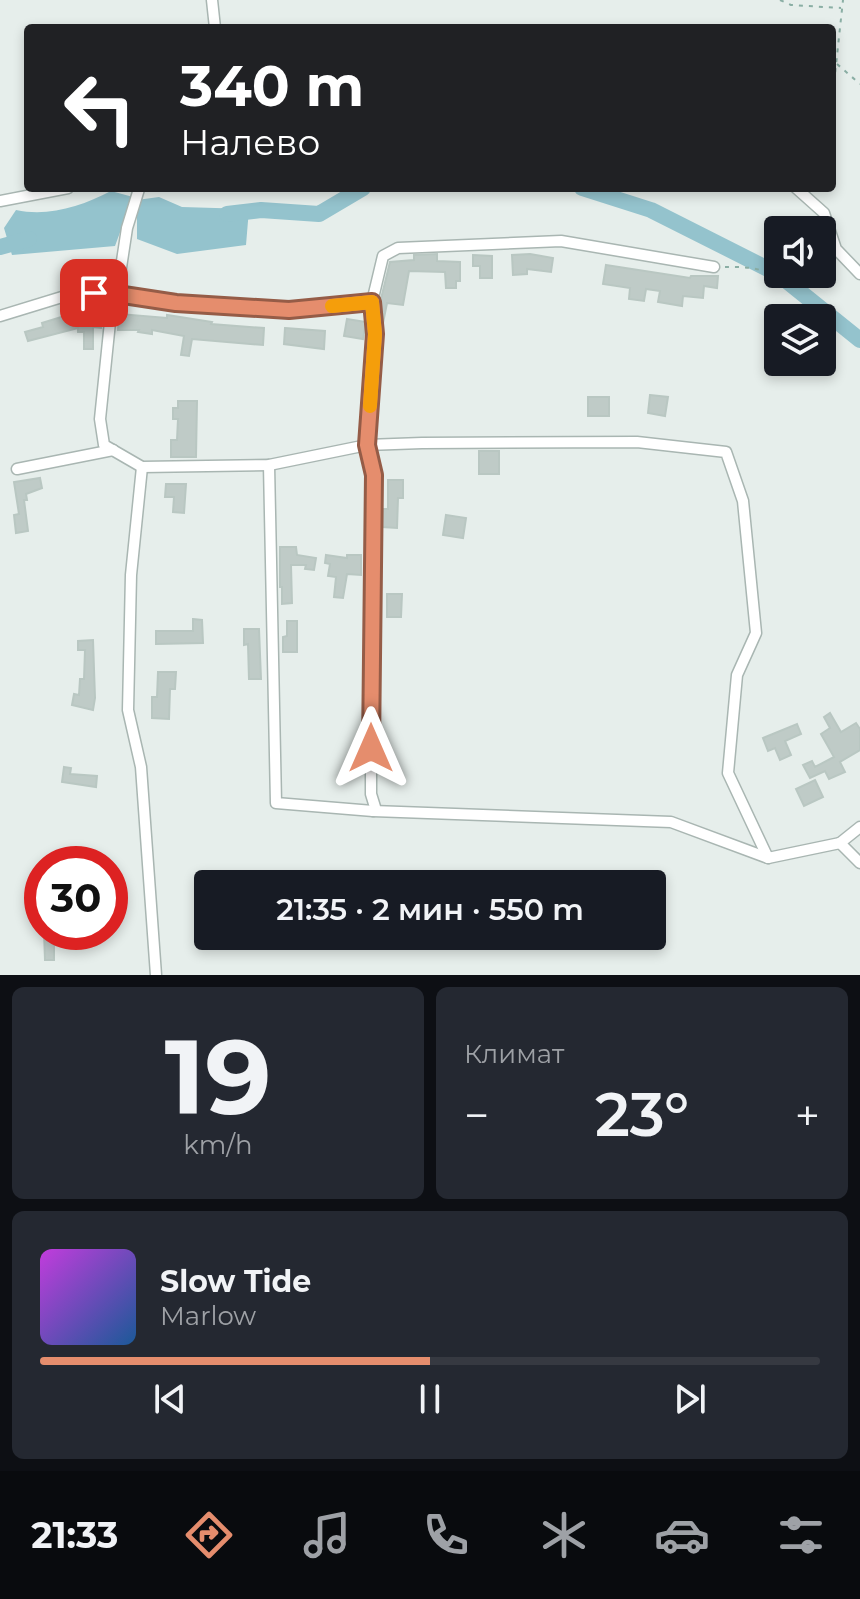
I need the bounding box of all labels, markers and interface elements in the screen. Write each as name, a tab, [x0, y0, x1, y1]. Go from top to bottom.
text: 340 m	[180, 52, 364, 120]
icon: left	[48, 56, 152, 160]
text: Налево	[180, 120, 320, 164]
map controls	[764, 216, 836, 376]
button: sound	[764, 216, 836, 288]
pin	[60, 259, 128, 327]
icon: arrive	[72, 271, 116, 315]
button: layers	[764, 304, 836, 376]
position arrow	[329, 706, 413, 790]
speed limit sign: 30	[24, 846, 128, 950]
text: 21:35 · 2 мин · 550 m	[276, 891, 584, 928]
text: 19	[164, 1013, 272, 1140]
text: Климат	[464, 1038, 564, 1070]
text: 23°	[595, 1078, 689, 1151]
text: −	[464, 1088, 489, 1142]
text: +	[795, 1088, 820, 1142]
text: km/h	[183, 1129, 253, 1161]
text: Slow Tide	[160, 1263, 311, 1300]
text: Marlow	[160, 1300, 256, 1332]
icon: previous	[148, 1377, 192, 1421]
icon: pause	[408, 1377, 452, 1421]
icon: next	[668, 1377, 712, 1421]
icon: directions	[181, 1507, 237, 1563]
icon: music	[299, 1507, 355, 1563]
icon: phone	[418, 1507, 474, 1563]
icon: climate	[536, 1507, 592, 1563]
icon: car	[654, 1507, 710, 1563]
icon: filters	[773, 1507, 829, 1563]
text: 21:33	[31, 1513, 118, 1557]

